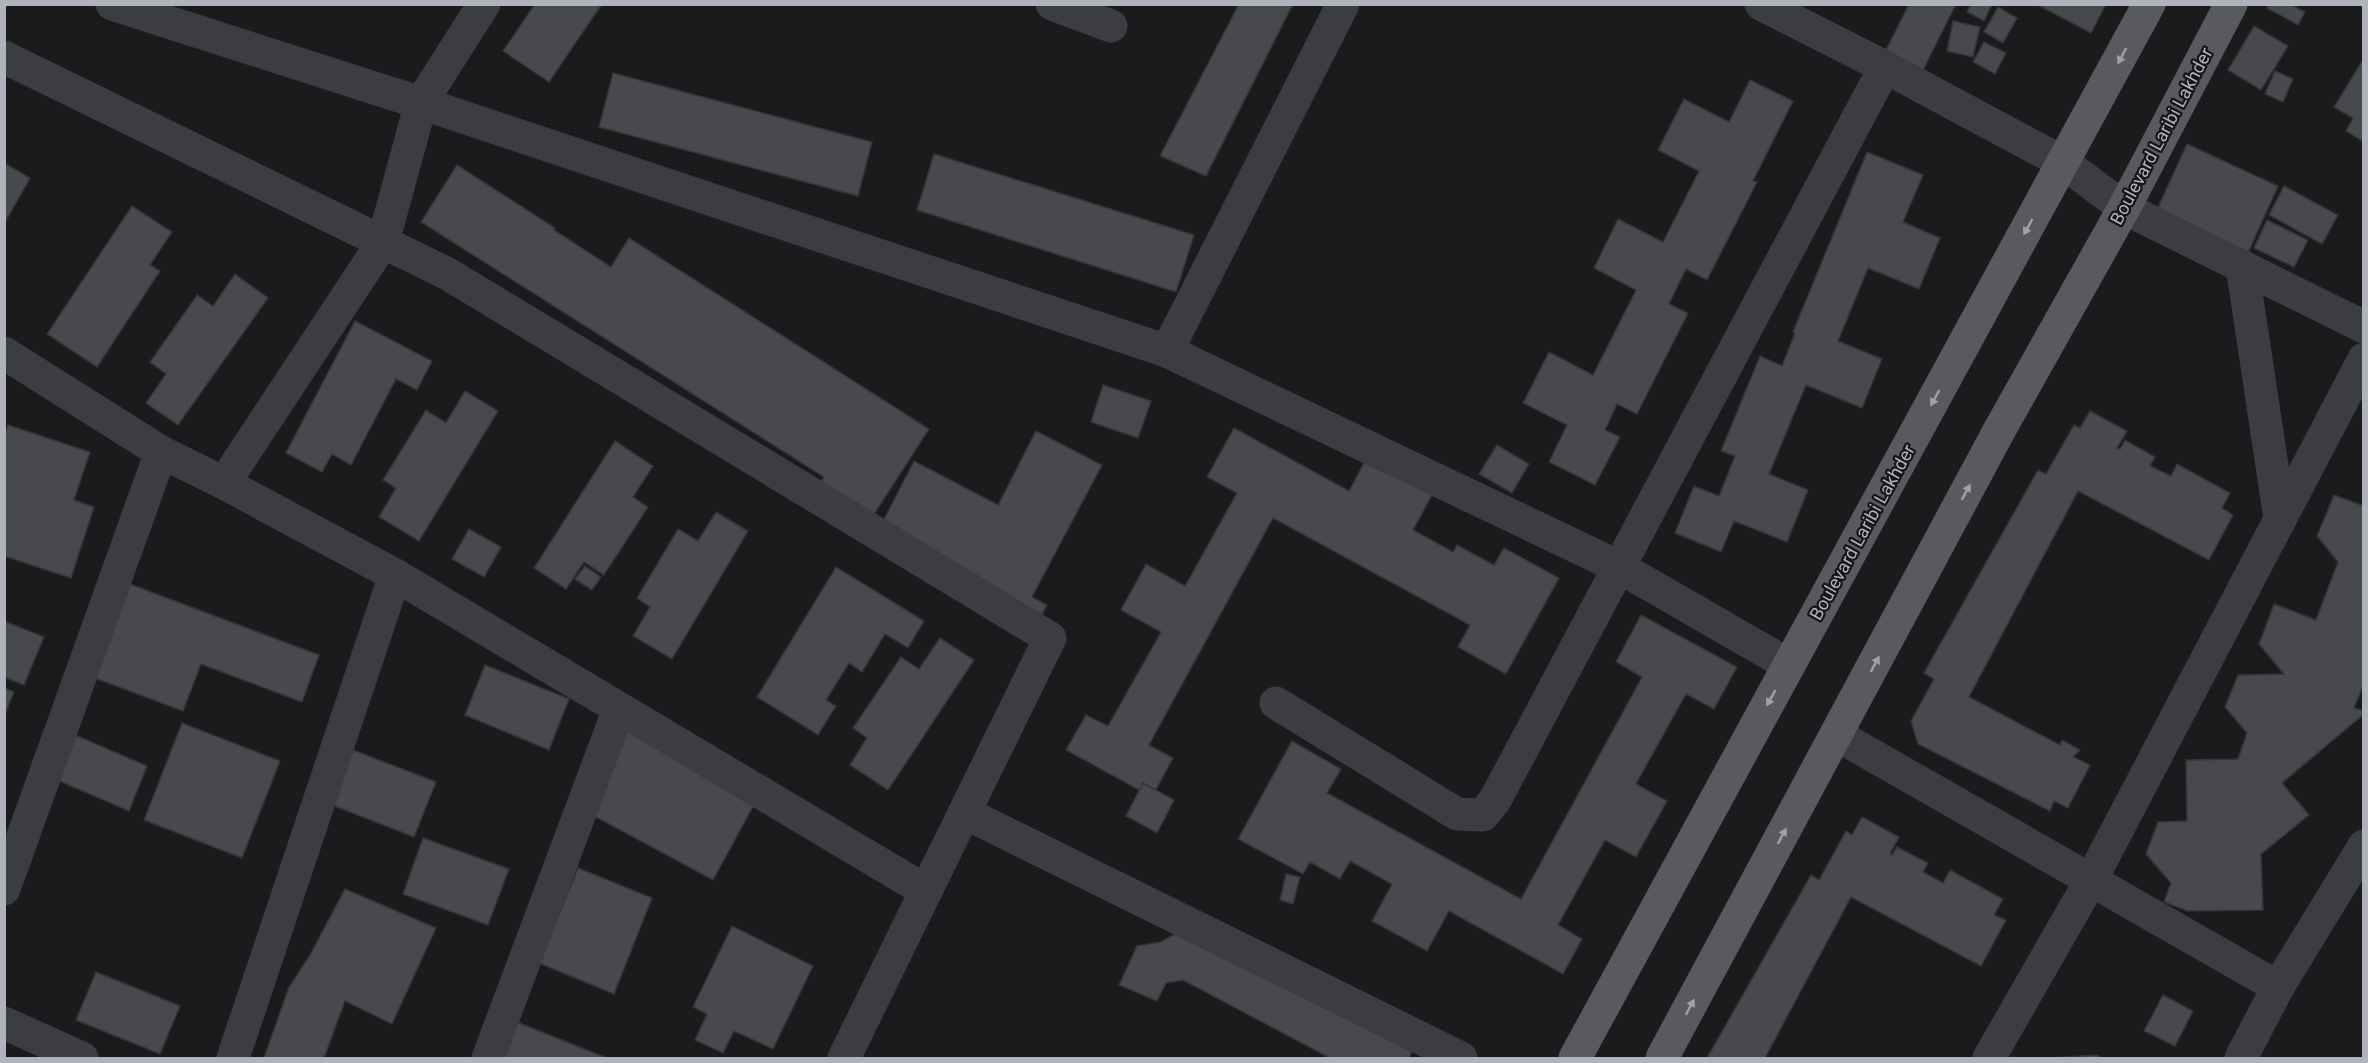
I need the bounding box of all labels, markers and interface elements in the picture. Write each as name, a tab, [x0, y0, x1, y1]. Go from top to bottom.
street label: Boulevard Laribi Lakhder	[2105, 44, 2217, 228]
one-way arrow	[2117, 48, 2127, 65]
one-way arrow	[2023, 219, 2033, 236]
one-way arrow	[1930, 390, 1940, 407]
street label: Boulevard Laribi Lakhder	[1805, 441, 1919, 623]
one-way arrow	[1961, 483, 1971, 500]
one-way arrow	[1870, 655, 1880, 672]
one-way arrow	[1766, 690, 1776, 707]
one-way arrow	[1777, 827, 1787, 844]
one-way arrow	[1685, 998, 1695, 1015]

